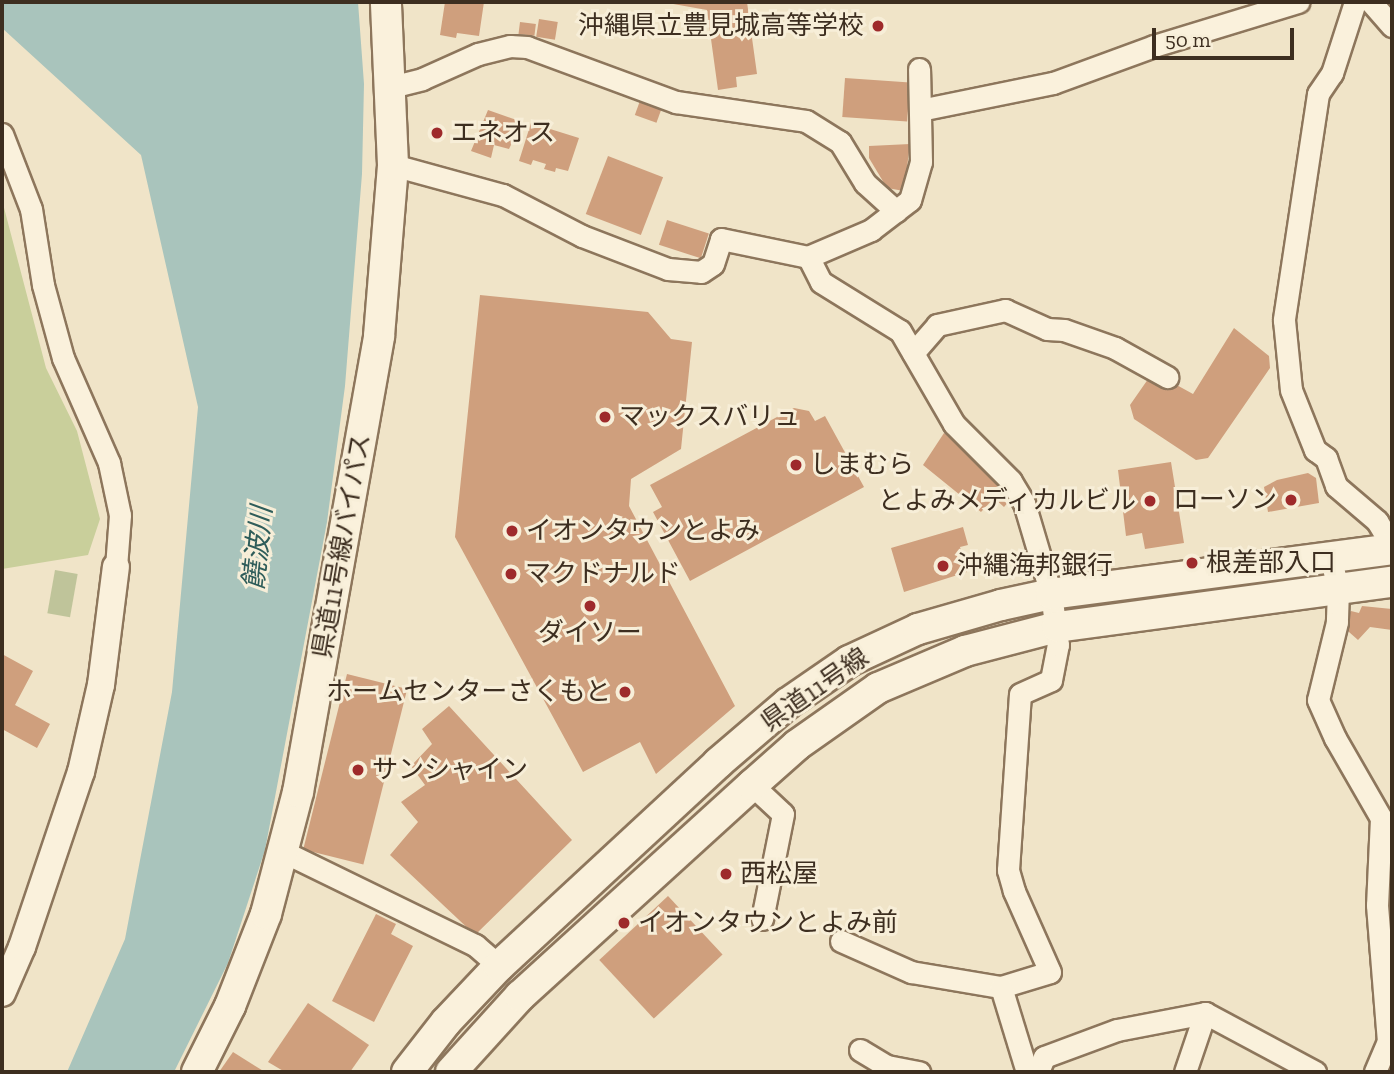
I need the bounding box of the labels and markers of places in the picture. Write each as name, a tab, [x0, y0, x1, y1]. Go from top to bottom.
place label: 沖縄県立豊見城高等学校	[578, 10, 864, 42]
marker: 沖縄県立豊見城高等学校	[870, 18, 886, 34]
place label: エネオス	[451, 117, 555, 149]
marker: エネオス	[429, 125, 445, 141]
place label: マックスバリュ	[619, 401, 801, 433]
marker: マックスバリュ	[597, 409, 613, 425]
place label: しまむら	[810, 449, 914, 481]
marker: しまむら	[788, 457, 804, 473]
place label: ローソン	[1173, 484, 1277, 516]
place label: とよみメディカルビル	[876, 485, 1136, 517]
marker: ローソン	[1283, 492, 1299, 508]
marker: とよみメディカルビル	[1142, 493, 1158, 509]
place label: イオンタウンとよみ	[526, 515, 760, 547]
marker: イオンタウンとよみ	[504, 523, 520, 539]
place label: 根差部入口	[1206, 547, 1336, 579]
place label: 沖縄海邦銀行	[957, 550, 1113, 582]
marker: 根差部入口	[1184, 555, 1200, 571]
place label: マクドナルド	[525, 558, 681, 590]
marker: 沖縄海邦銀行	[935, 558, 951, 574]
marker: マクドナルド	[503, 566, 519, 582]
marker: ダイソー	[582, 598, 598, 614]
place label: ダイソー	[538, 617, 642, 649]
place label: ホームセンターさくもと	[325, 676, 611, 708]
marker: ホームセンターさくもと	[617, 684, 633, 700]
place label: サンシャイン	[372, 754, 528, 786]
marker: サンシャイン	[350, 762, 366, 778]
place label: 西松屋	[740, 858, 818, 890]
marker: 西松屋	[718, 866, 734, 882]
place label: イオンタウンとよみ前	[638, 907, 898, 939]
marker: イオンタウンとよみ前	[616, 915, 632, 931]

